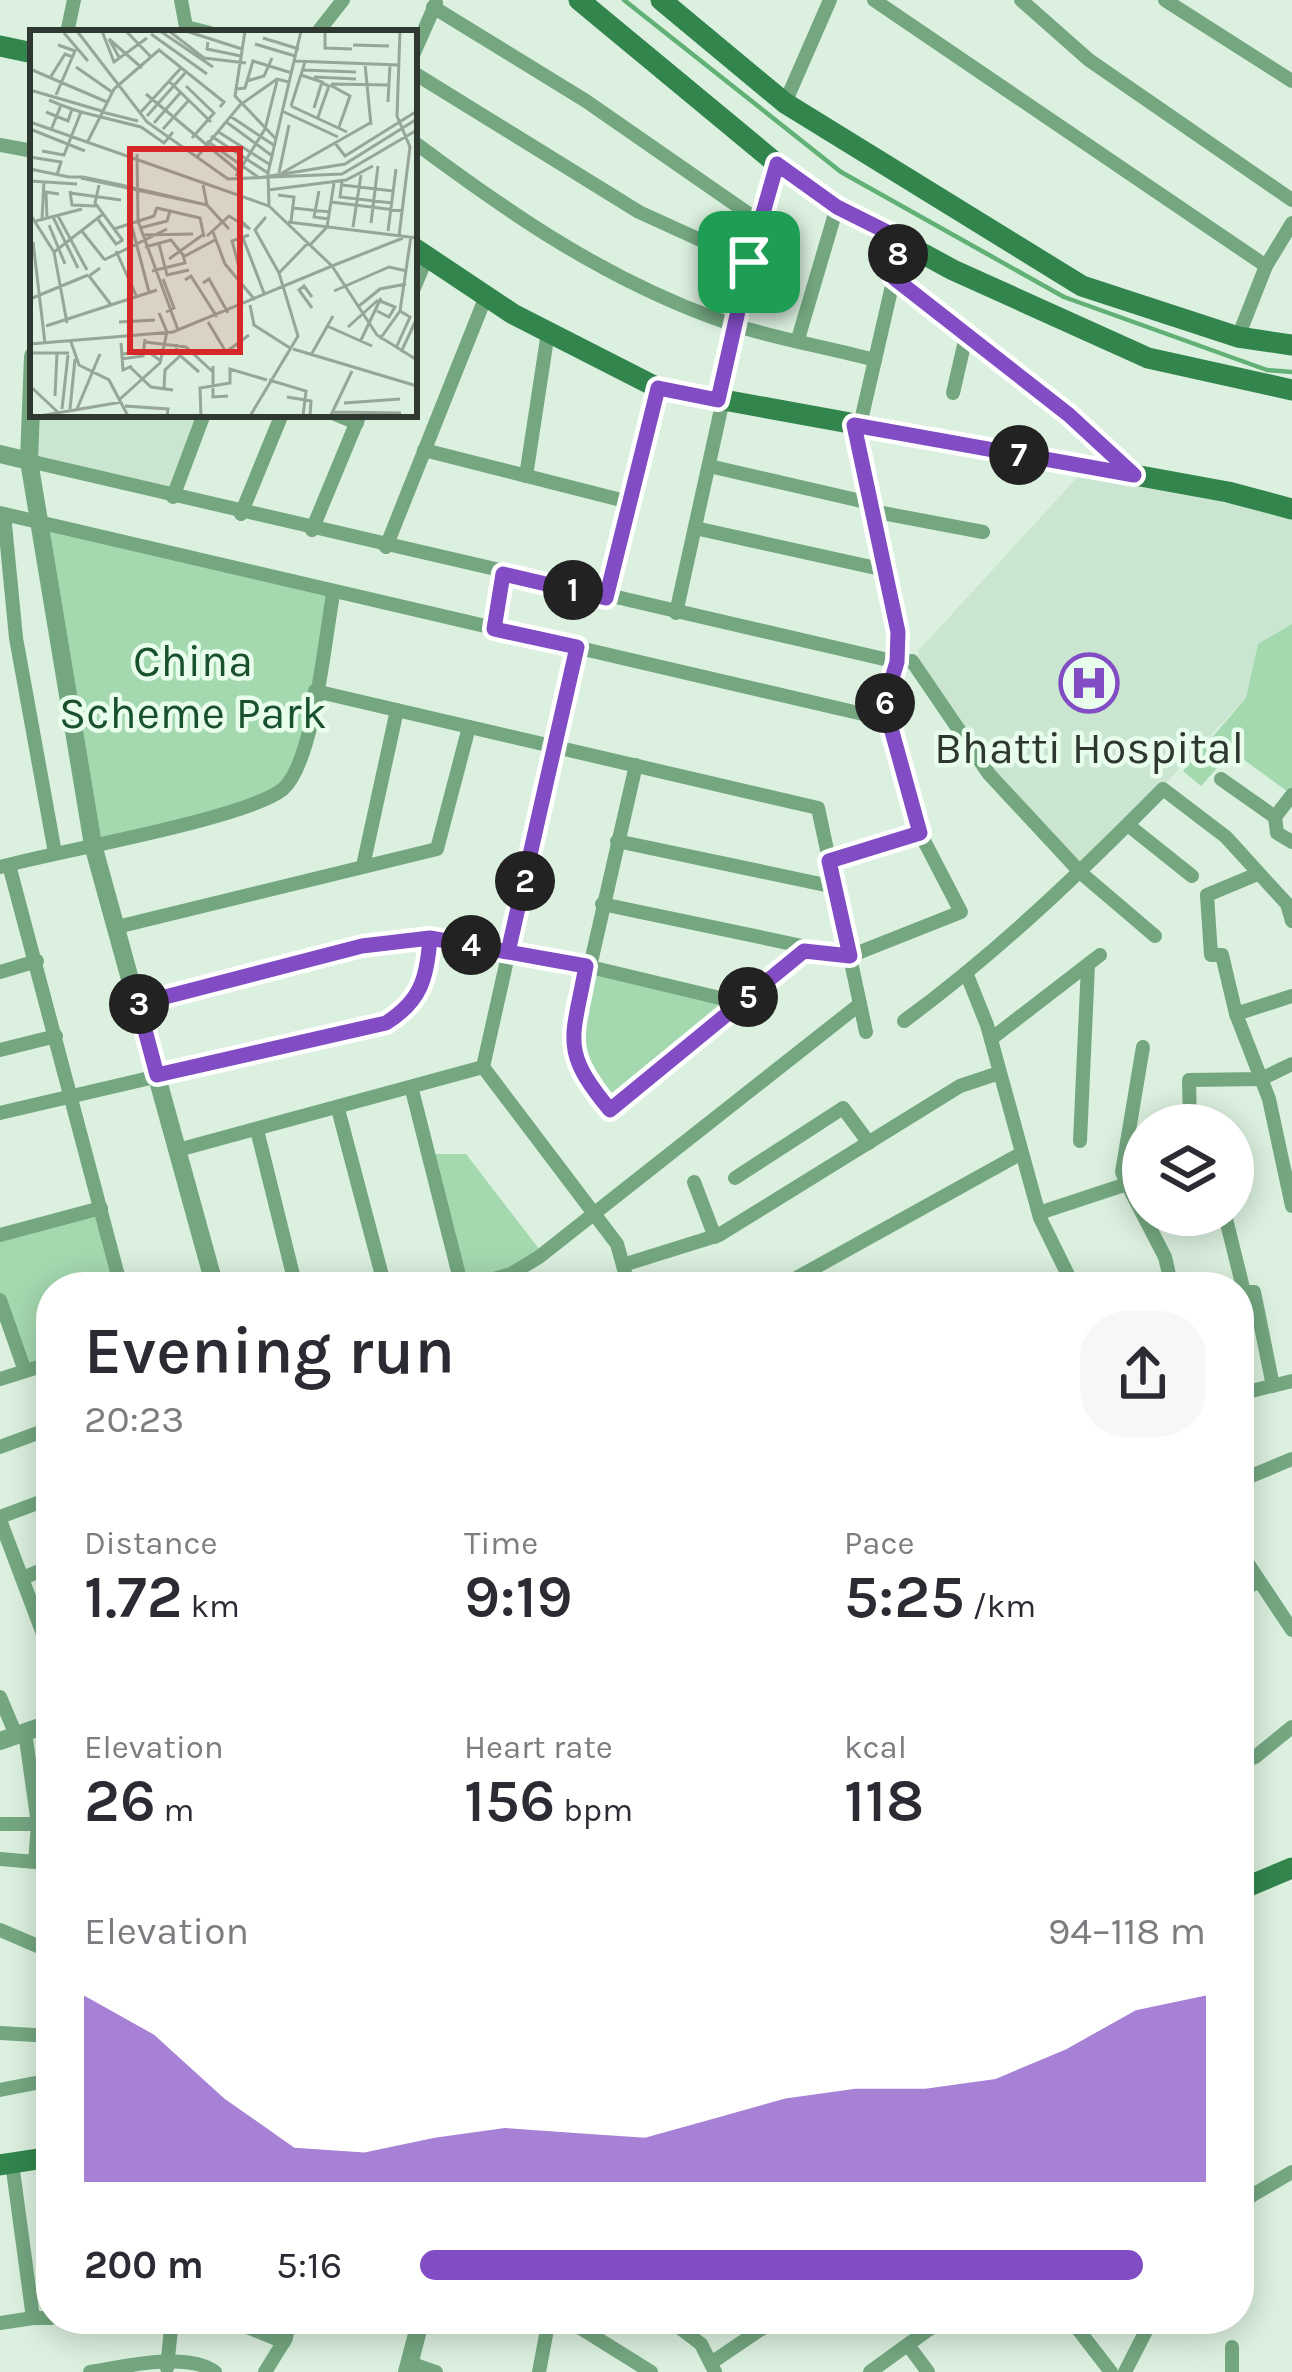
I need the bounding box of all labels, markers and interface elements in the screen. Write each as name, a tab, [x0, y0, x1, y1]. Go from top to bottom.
inset map	[30, 30, 417, 417]
pin	[698, 211, 800, 313]
pin: 8	[868, 224, 928, 284]
icon: arrive	[716, 229, 782, 295]
text: 8	[887, 235, 909, 273]
pin: 7	[989, 425, 1049, 485]
text: 7	[1011, 436, 1027, 474]
pin: 1	[543, 560, 603, 620]
text: 1	[567, 571, 579, 609]
park label: China Scheme Park	[59, 635, 327, 739]
hospital icon: Bhatti Hospital	[1058, 652, 1120, 714]
pin: 6	[855, 673, 915, 733]
text: 6	[875, 684, 895, 722]
place label: Bhatti Hospital	[934, 722, 1244, 774]
pin: 2	[495, 851, 555, 911]
text: 2	[515, 862, 535, 900]
pin: 4	[441, 915, 501, 975]
text: 4	[461, 926, 481, 964]
pin: 5	[718, 967, 778, 1027]
pin: 3	[109, 974, 169, 1034]
text: 5	[738, 978, 758, 1016]
text: 3	[129, 985, 149, 1023]
map controls	[1122, 1104, 1254, 1236]
button: layers	[1122, 1104, 1254, 1236]
button: share	[1080, 1311, 1206, 1437]
text: Evening run	[84, 1312, 455, 1390]
text: 20:23	[84, 1396, 184, 1442]
text: Distance	[84, 1524, 217, 1562]
text: Time	[464, 1524, 538, 1562]
text: Pace	[844, 1524, 914, 1562]
text: 1.72	[84, 1562, 183, 1632]
text: 9:19	[464, 1562, 573, 1632]
text: 5:25	[844, 1562, 965, 1632]
text: km	[183, 1587, 240, 1625]
text: /km	[965, 1587, 1036, 1625]
text: Elevation	[84, 1728, 224, 1766]
text: Heart rate	[464, 1728, 613, 1766]
text: kcal	[844, 1728, 907, 1766]
text: 26	[84, 1766, 156, 1836]
text: 156	[464, 1766, 555, 1836]
text: 118	[844, 1766, 924, 1836]
text: m	[156, 1791, 194, 1829]
text: bpm	[555, 1791, 633, 1829]
text: Elevation	[84, 1908, 249, 1954]
text: 94–118 m	[1048, 1908, 1206, 1954]
text: 200 m	[84, 2242, 204, 2288]
text: 5:16	[276, 2242, 342, 2288]

